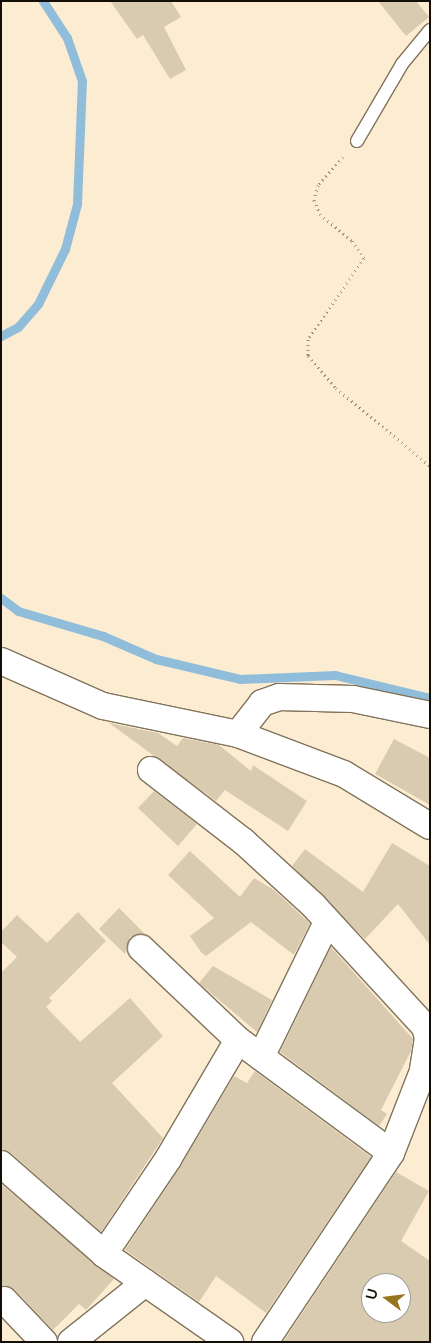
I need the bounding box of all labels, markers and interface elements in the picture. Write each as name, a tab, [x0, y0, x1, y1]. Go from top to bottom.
north arrow	[361, 1273, 411, 1323]
text: U	[362, 1287, 382, 1302]

